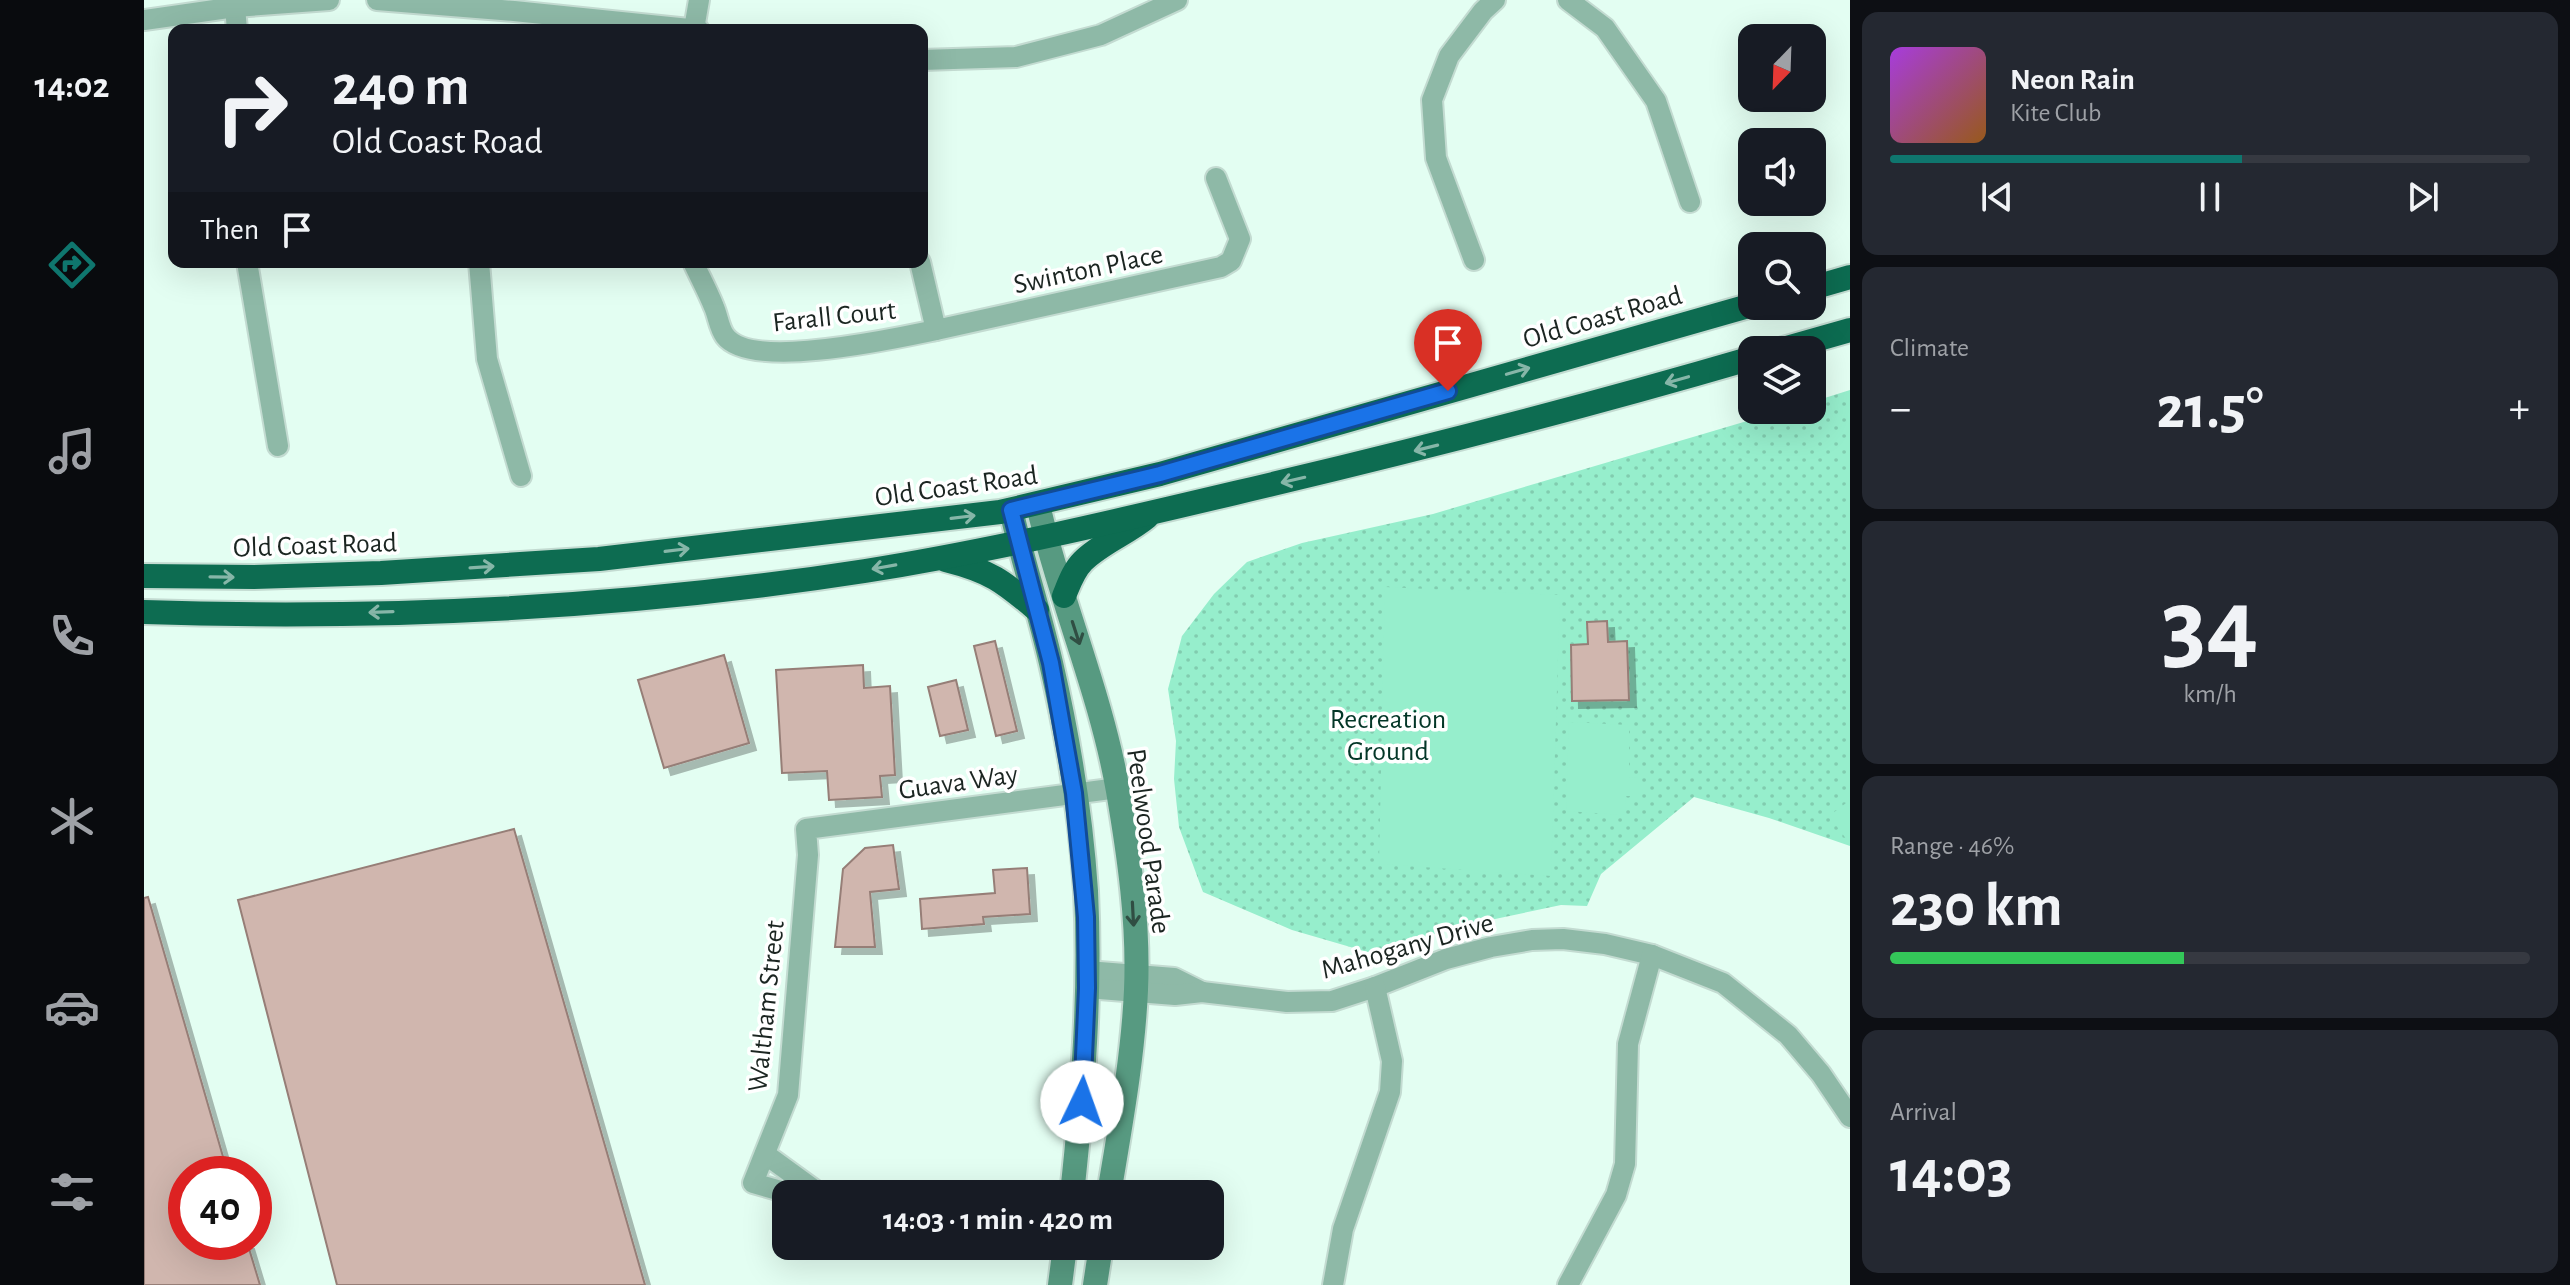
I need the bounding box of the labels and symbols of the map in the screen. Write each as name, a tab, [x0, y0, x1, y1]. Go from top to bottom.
north arrow	[1738, 24, 1826, 112]
street label: Swinton Place	[1011, 240, 1166, 299]
street label: Old Coast Road	[1520, 282, 1685, 354]
street label: Farall Court	[771, 297, 897, 337]
pin	[1414, 309, 1482, 391]
one-way arrow	[1504, 363, 1530, 378]
one-way arrow	[1665, 373, 1691, 388]
one-way arrow	[1414, 441, 1440, 456]
street label: Old Coast Road	[873, 462, 1039, 512]
one-way arrow	[1280, 473, 1306, 488]
one-way arrow	[949, 509, 975, 524]
street label: Old Coast Road	[233, 529, 398, 563]
one-way arrow	[663, 543, 689, 558]
one-way arrow	[468, 559, 495, 574]
one-way arrow	[872, 561, 897, 576]
one-way arrow	[208, 569, 235, 585]
one-way arrow	[368, 605, 395, 620]
one-way arrow	[1070, 620, 1084, 645]
park label: Recreation Ground	[1330, 706, 1446, 766]
street label: Peelwood Parade	[1121, 747, 1175, 936]
street label: Guava Way	[897, 761, 1020, 805]
one-way arrow	[1126, 900, 1141, 927]
street label: Mahogany Drive	[1318, 909, 1497, 985]
street label: Waltham Street	[744, 919, 790, 1093]
position arrow	[1040, 1060, 1124, 1144]
speed limit sign: 40	[168, 1156, 272, 1260]

